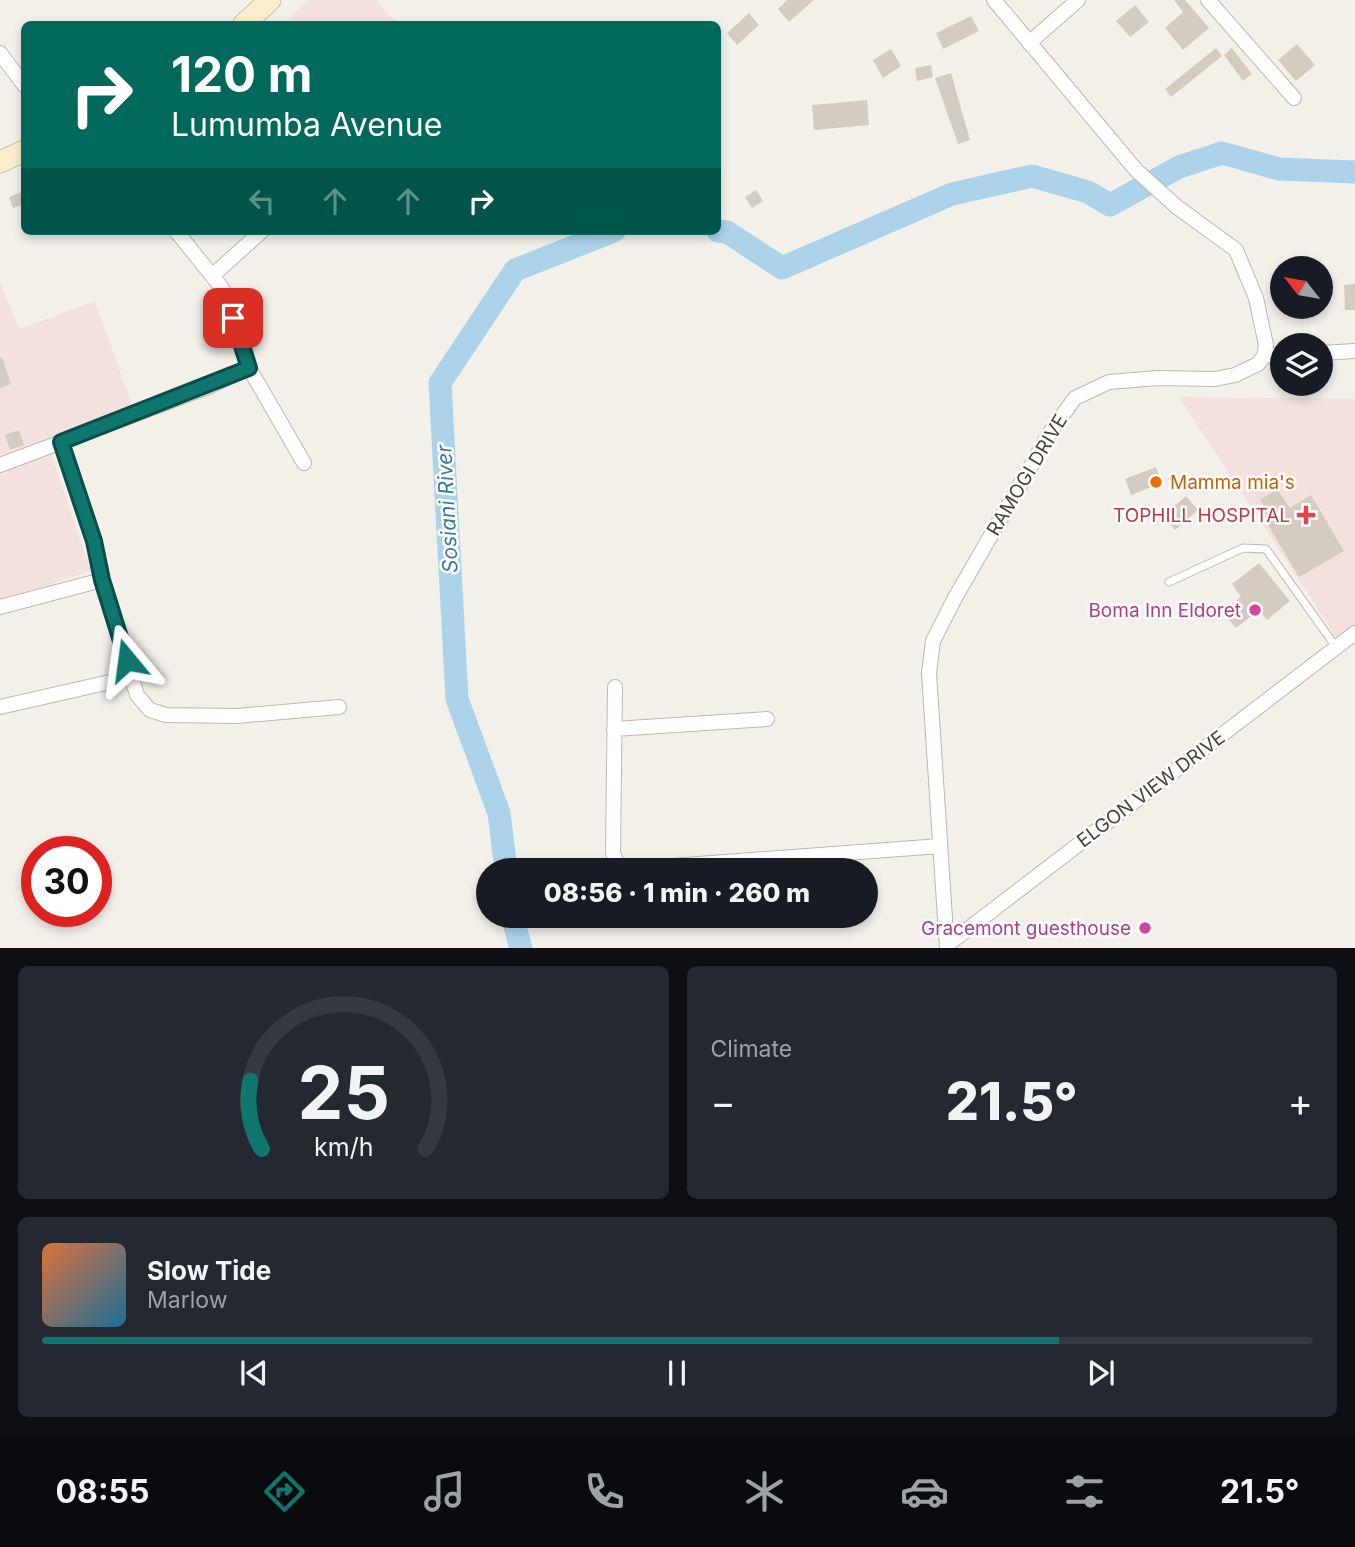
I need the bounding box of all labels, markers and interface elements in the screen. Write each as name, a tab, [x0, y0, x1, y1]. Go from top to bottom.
text: 120 m	[171, 45, 312, 104]
icon: right	[56, 49, 147, 140]
text: Lumumba Avenue	[171, 105, 442, 144]
icon: left	[243, 182, 281, 220]
icon: ahead	[316, 182, 354, 220]
icon: ahead	[389, 182, 427, 220]
icon: right	[462, 182, 500, 220]
north arrow	[1270, 256, 1334, 318]
map controls	[1270, 256, 1333, 396]
pin	[203, 288, 263, 348]
icon: arrive	[214, 299, 252, 337]
button: layers	[1270, 333, 1333, 396]
street label: RAMOGI DRIVE	[982, 410, 1072, 540]
water label: Sosiani River	[431, 443, 463, 574]
place label: Mamma mia's	[1170, 471, 1295, 494]
marker: Mamma mia's	[1148, 474, 1164, 490]
place label: TOPHILL HOSPITAL	[1113, 504, 1290, 527]
marker: TOPHILL HOSPITAL	[1296, 505, 1316, 525]
place label: Boma Inn Eldoret	[1088, 599, 1241, 622]
marker: Boma Inn Eldoret	[1247, 602, 1263, 618]
position arrow	[90, 623, 164, 697]
street label: ELGON VIEW DRIVE	[1072, 726, 1230, 852]
speed limit sign: 30	[21, 836, 112, 927]
text: 08:56 · 1 min · 260 m	[544, 877, 810, 908]
place label: Gracemont guesthouse	[921, 917, 1131, 940]
marker: Gracemont guesthouse	[1137, 920, 1153, 936]
text: Climate	[711, 1035, 792, 1063]
text: 25	[297, 1048, 389, 1137]
text: 21.5°	[946, 1070, 1078, 1133]
text: −	[711, 1079, 736, 1125]
text: +	[1288, 1079, 1313, 1125]
text: km/h	[314, 1131, 373, 1161]
text: Slow Tide	[147, 1255, 271, 1286]
text: Marlow	[147, 1286, 227, 1314]
icon: previous	[235, 1354, 273, 1392]
icon: pause	[658, 1354, 696, 1392]
icon: next	[1082, 1354, 1120, 1392]
icon: directions	[260, 1467, 309, 1516]
icon: music	[420, 1467, 469, 1516]
icon: phone	[580, 1467, 629, 1516]
icon: climate	[740, 1467, 789, 1516]
icon: car	[900, 1467, 949, 1516]
icon: filters	[1060, 1467, 1109, 1516]
text: 08:55	[55, 1472, 149, 1511]
text: 21.5°	[1220, 1472, 1299, 1511]

